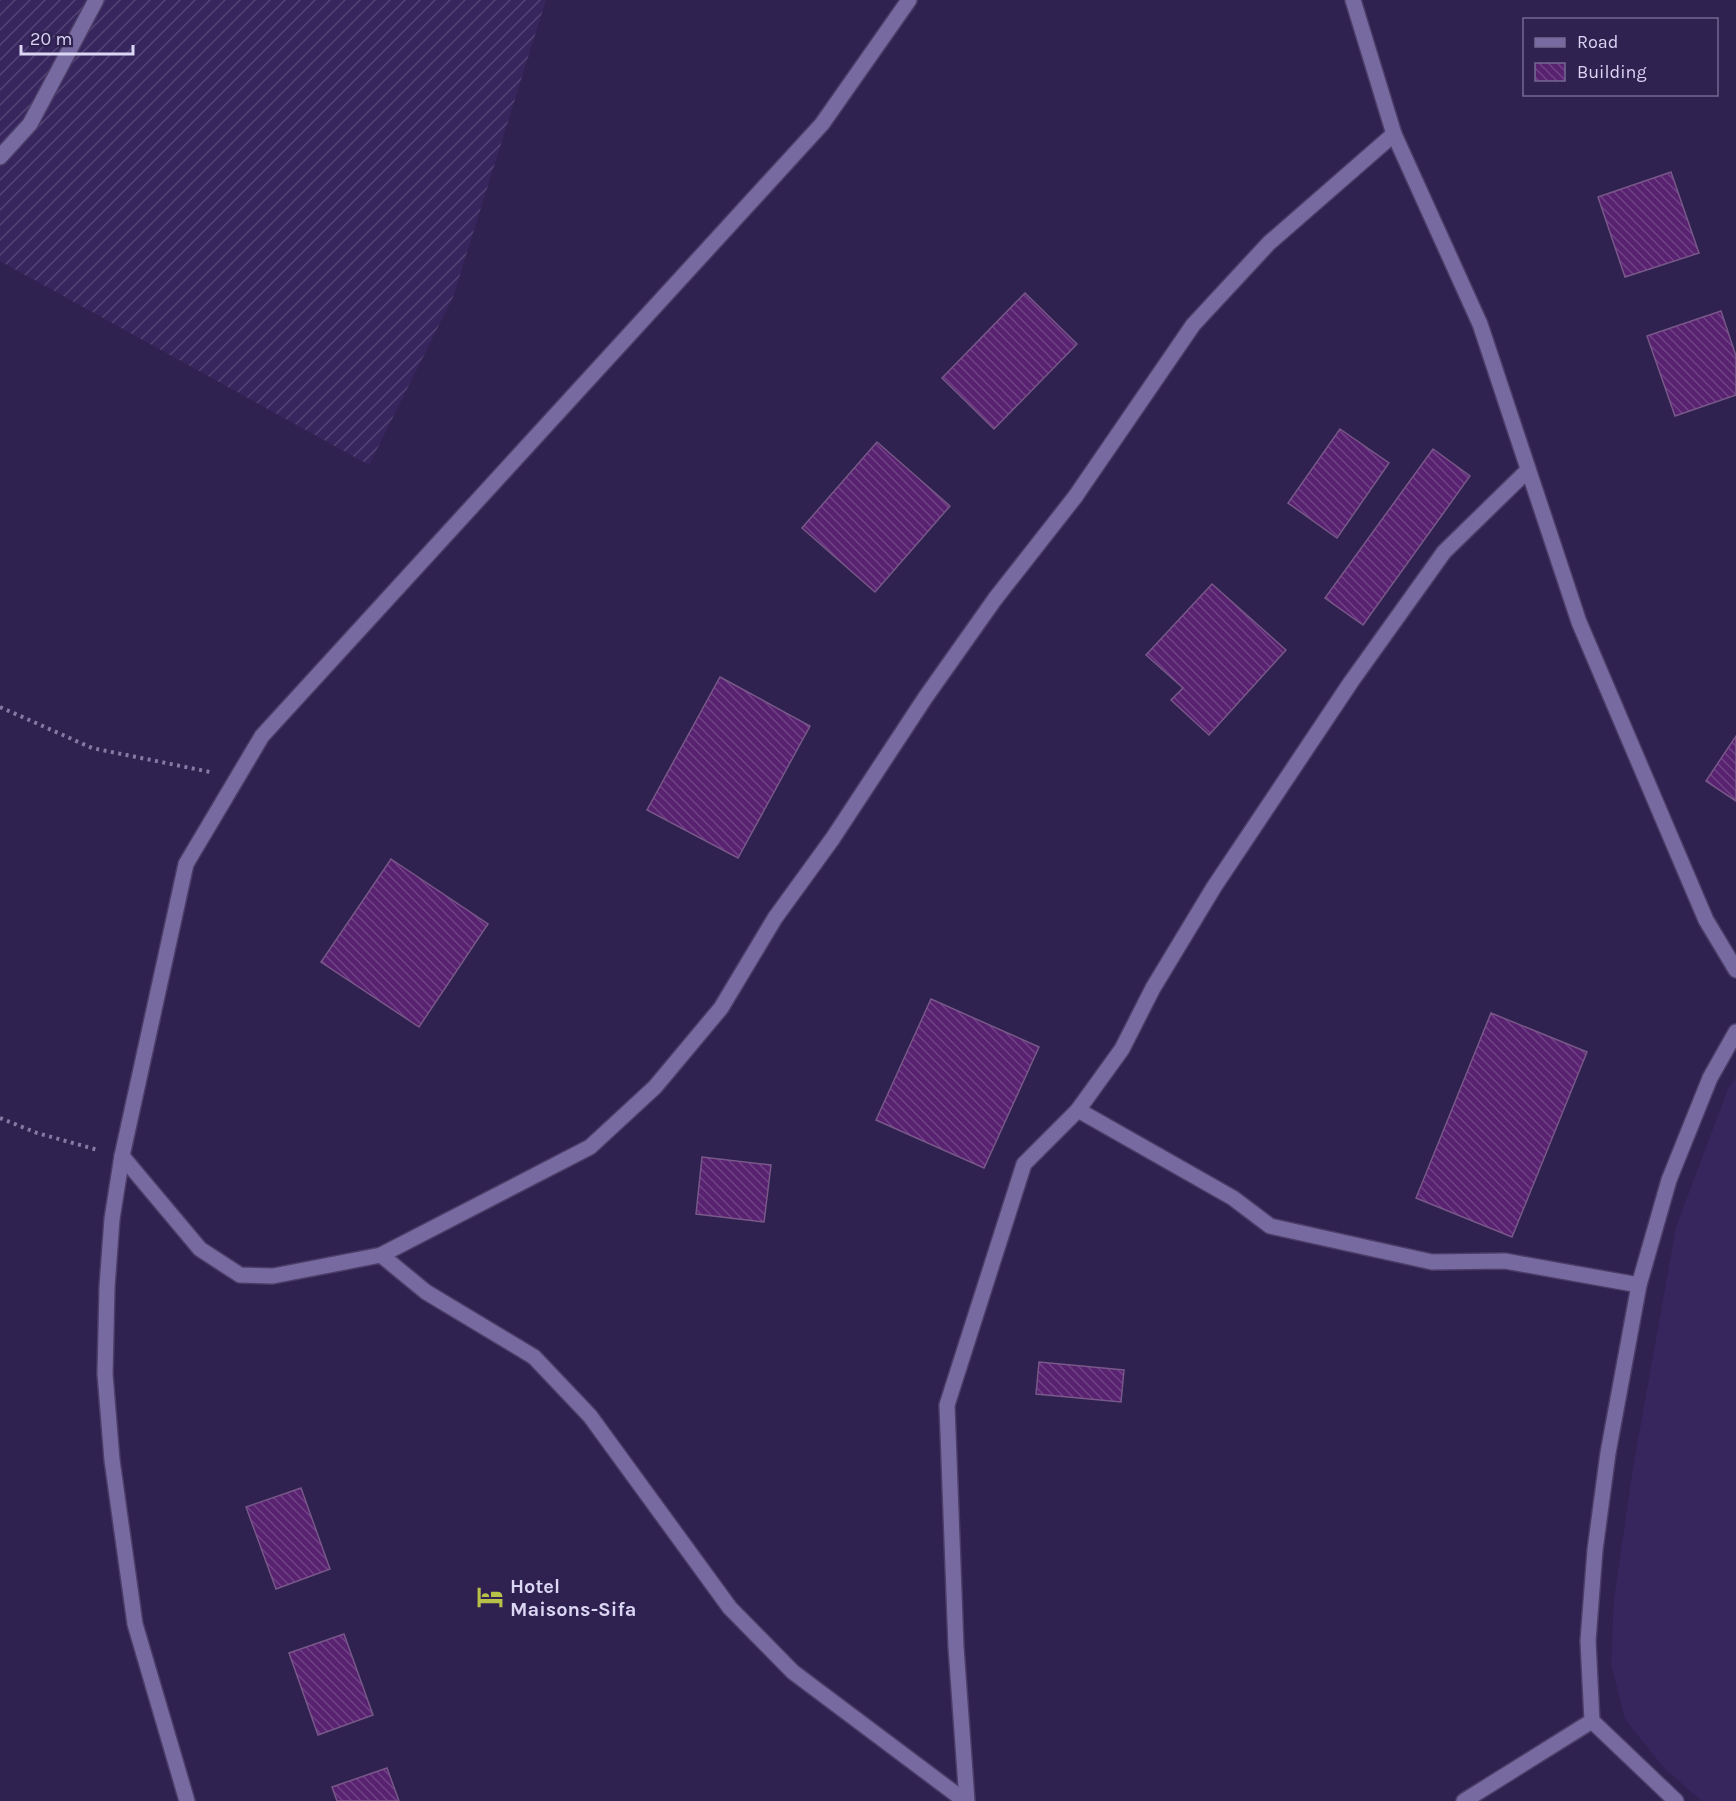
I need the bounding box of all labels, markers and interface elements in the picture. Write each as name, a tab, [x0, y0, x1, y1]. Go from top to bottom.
scale bar	[21, 18, 134, 56]
legend	[1523, 18, 1718, 96]
text: 20 m	[30, 28, 72, 50]
text: Road	[1577, 31, 1618, 53]
text: Building	[1577, 61, 1647, 83]
place label: Hotel Maisons-Sifa	[510, 1575, 636, 1621]
hotel icon: Hotel Maisons-Sifa	[475, 1582, 505, 1612]

